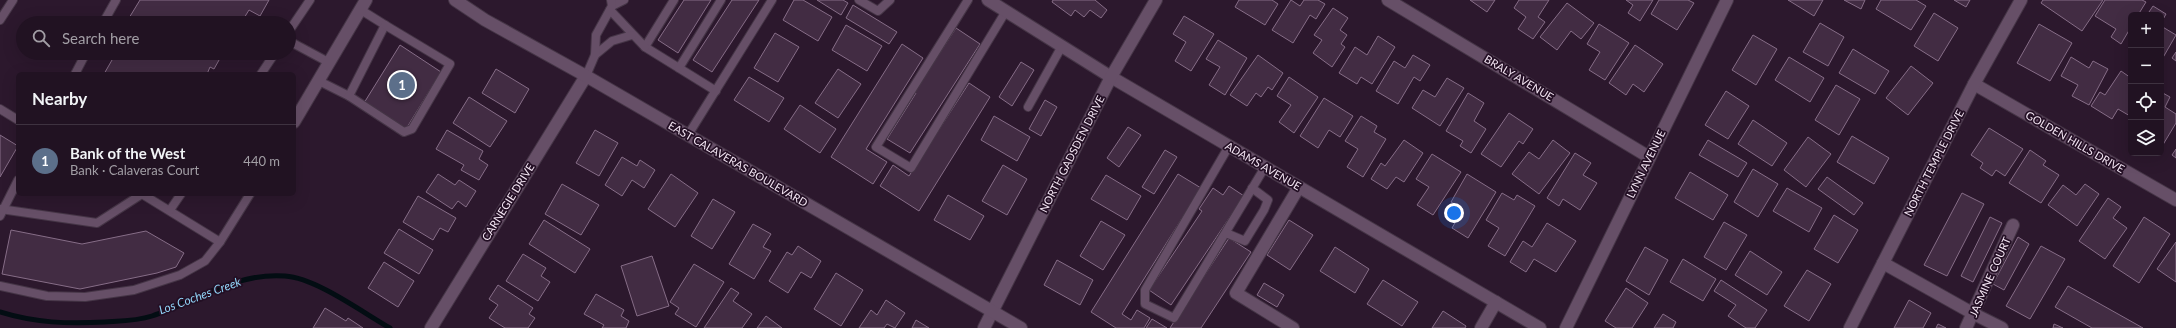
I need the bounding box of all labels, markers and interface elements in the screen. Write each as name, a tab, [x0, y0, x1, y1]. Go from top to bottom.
map controls	[2128, 12, 2164, 156]
button: +	[2128, 12, 2164, 48]
search box	[16, 16, 296, 60]
icon: search	[30, 27, 52, 49]
text: Search here	[62, 29, 139, 47]
button: −	[2128, 48, 2164, 84]
street label: BRALY AVENUE	[1482, 52, 1556, 103]
pin: 1	[389, 70, 415, 100]
button: locate	[2128, 84, 2164, 120]
text: Nearby	[32, 88, 87, 109]
street label: NORTH GADSDEN DRIVE	[1036, 93, 1107, 214]
street label: NORTH TEMPLE DRIVE	[1901, 107, 1966, 218]
street label: GOLDEN HILLS DRIVE	[2023, 108, 2127, 175]
street label: EAST CALAVERAS BOULEVARD	[666, 118, 810, 209]
button: layers	[2128, 120, 2164, 156]
street label: LYNN AVENUE	[1623, 128, 1668, 200]
street label: ADAMS AVENUE	[1223, 139, 1303, 192]
text: Bank of the West	[70, 144, 185, 162]
text: 1	[41, 153, 49, 169]
text: 440 m	[243, 153, 280, 169]
street label: CARNEGIE DRIVE	[479, 161, 537, 243]
text: Bank · Calaveras Court	[70, 162, 199, 178]
your location	[1444, 203, 1464, 223]
street label: JASMINE COURT	[1966, 234, 2013, 319]
water label: Los Coches Creek	[157, 274, 243, 317]

